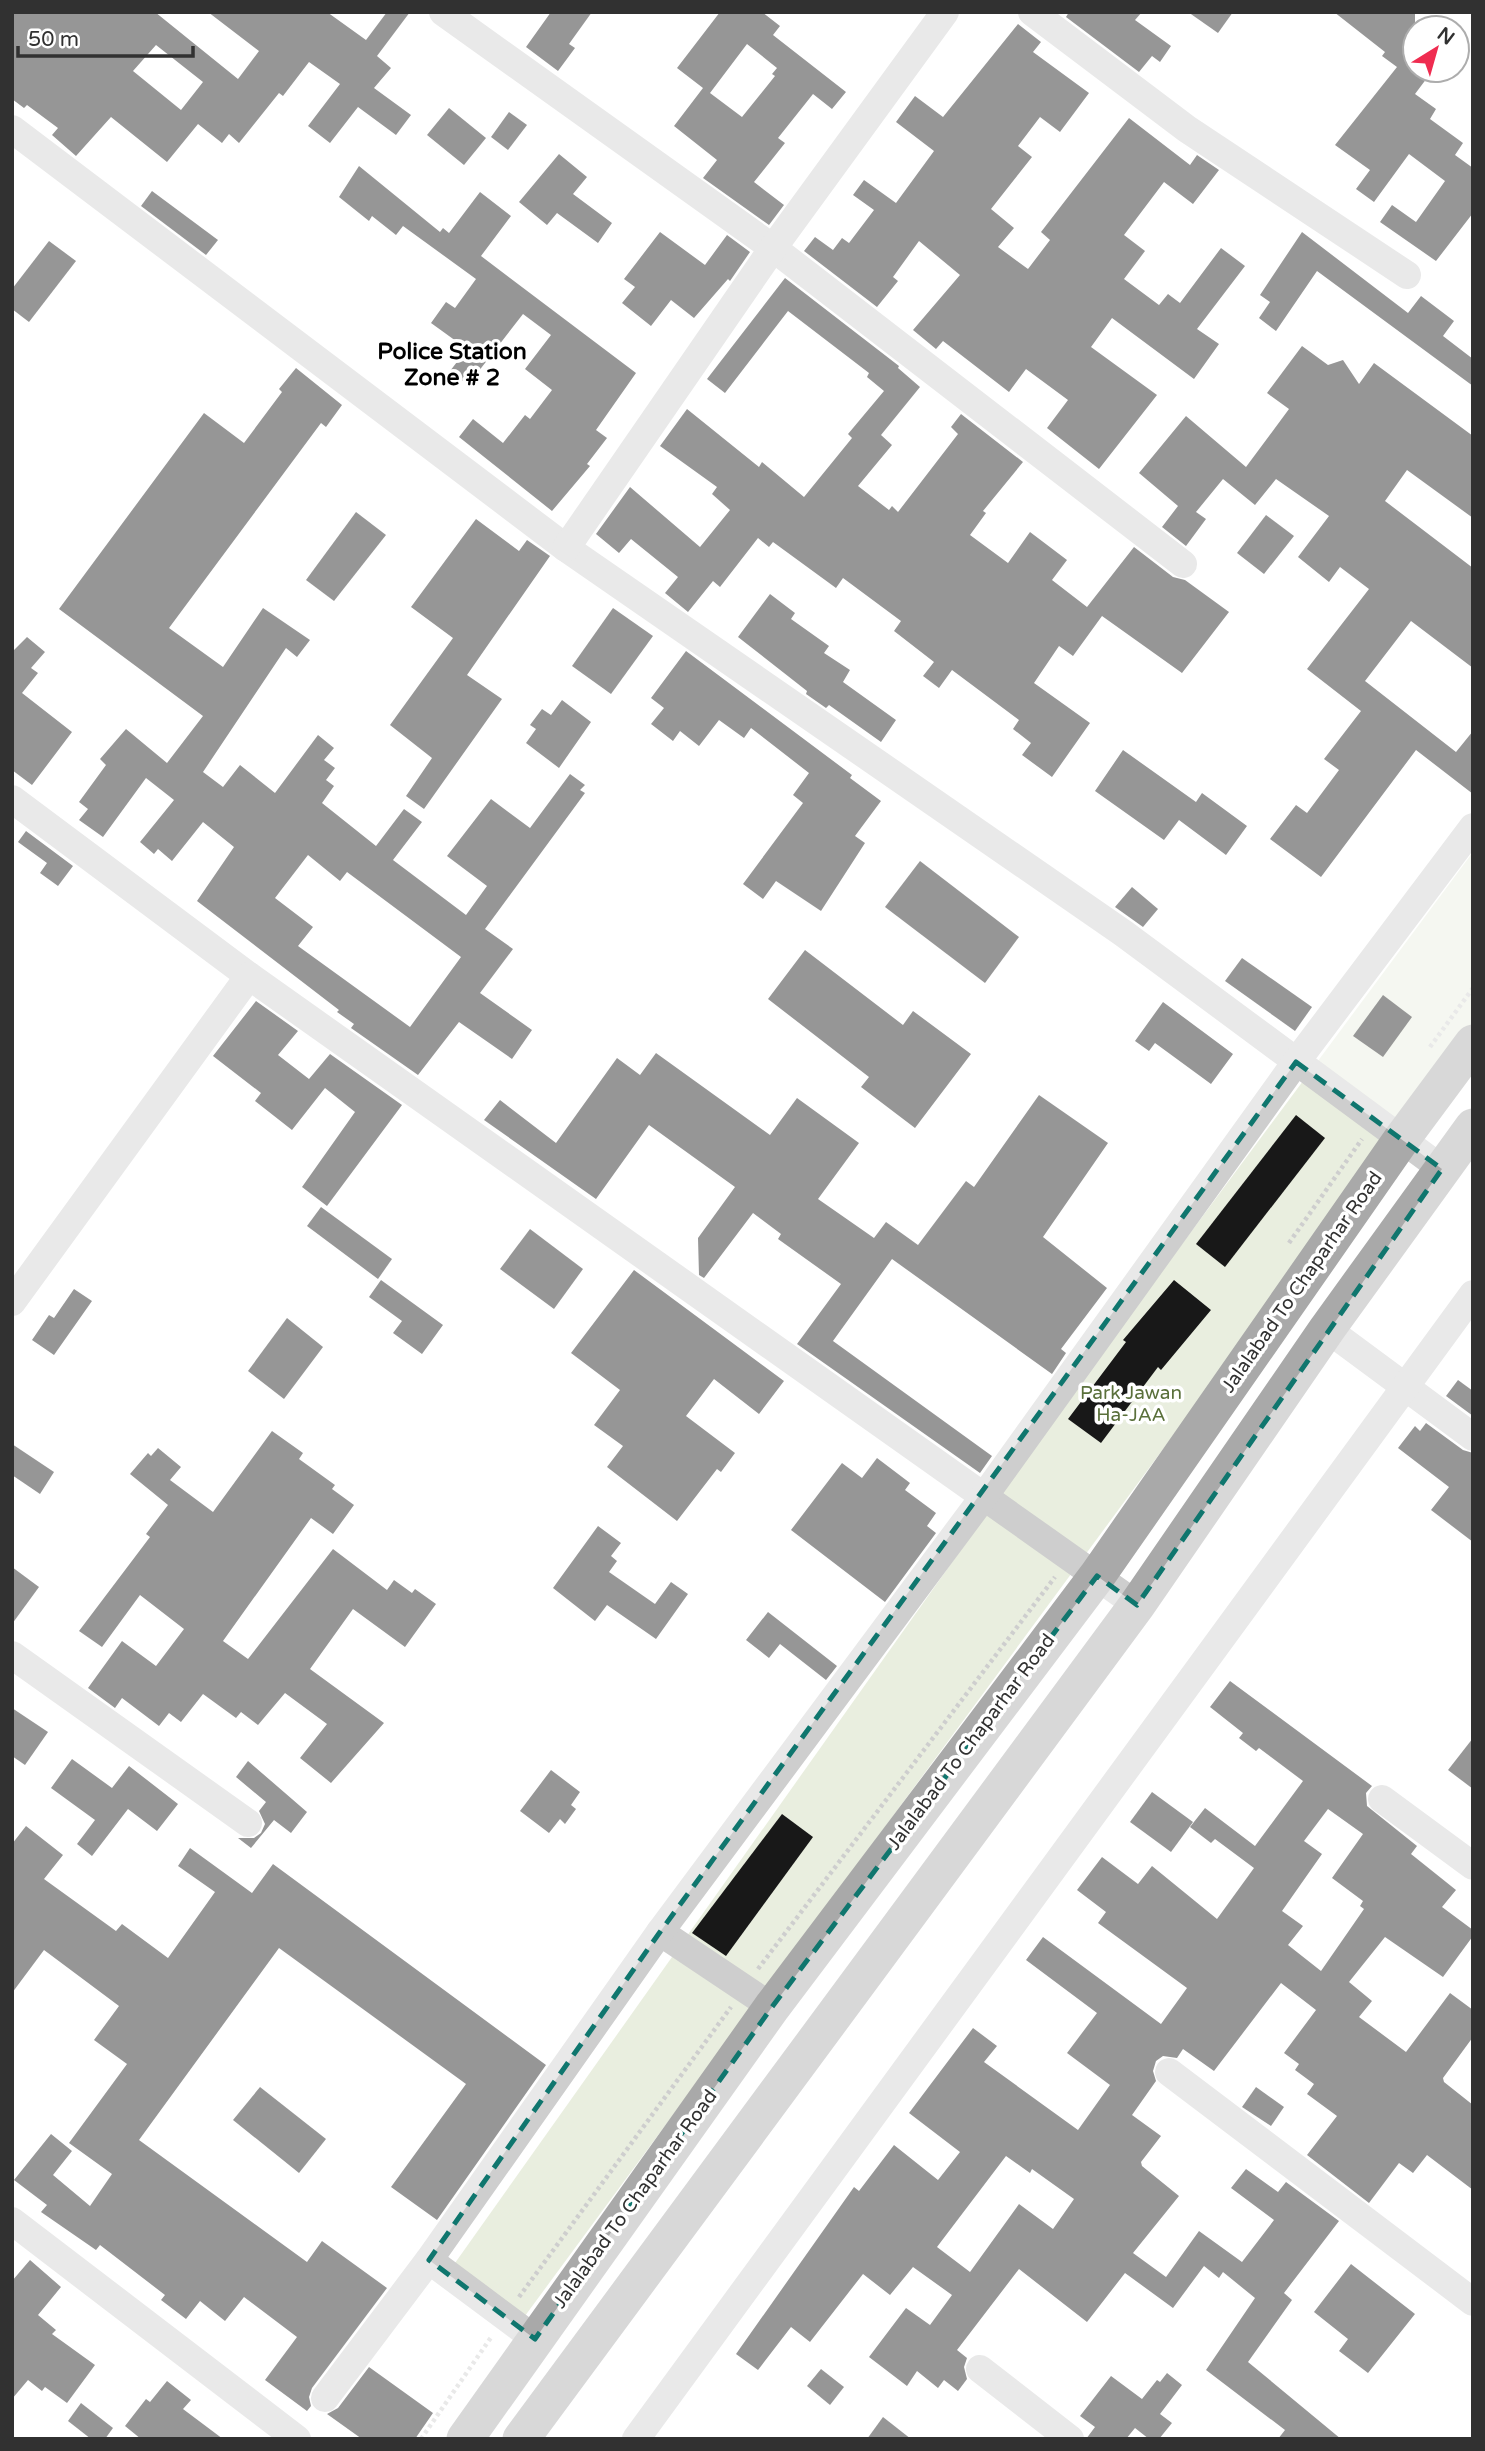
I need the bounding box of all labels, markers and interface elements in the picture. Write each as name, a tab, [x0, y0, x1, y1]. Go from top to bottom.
scale bar	[18, 14, 192, 58]
north arrow	[1401, 14, 1471, 84]
text: N	[1433, 23, 1458, 50]
text: 50 m	[28, 27, 79, 52]
district label: Police Station Zone # 2	[377, 338, 527, 392]
street label: Jalalabad To Chaparhar Road	[1217, 1167, 1387, 1397]
park label: Park Jawan Ha-JAA	[1080, 1382, 1182, 1426]
street label: Jalalabad To Chaparhar Road	[883, 1630, 1059, 1854]
street label: Jalalabad To Chaparhar Road	[548, 2086, 722, 2312]

